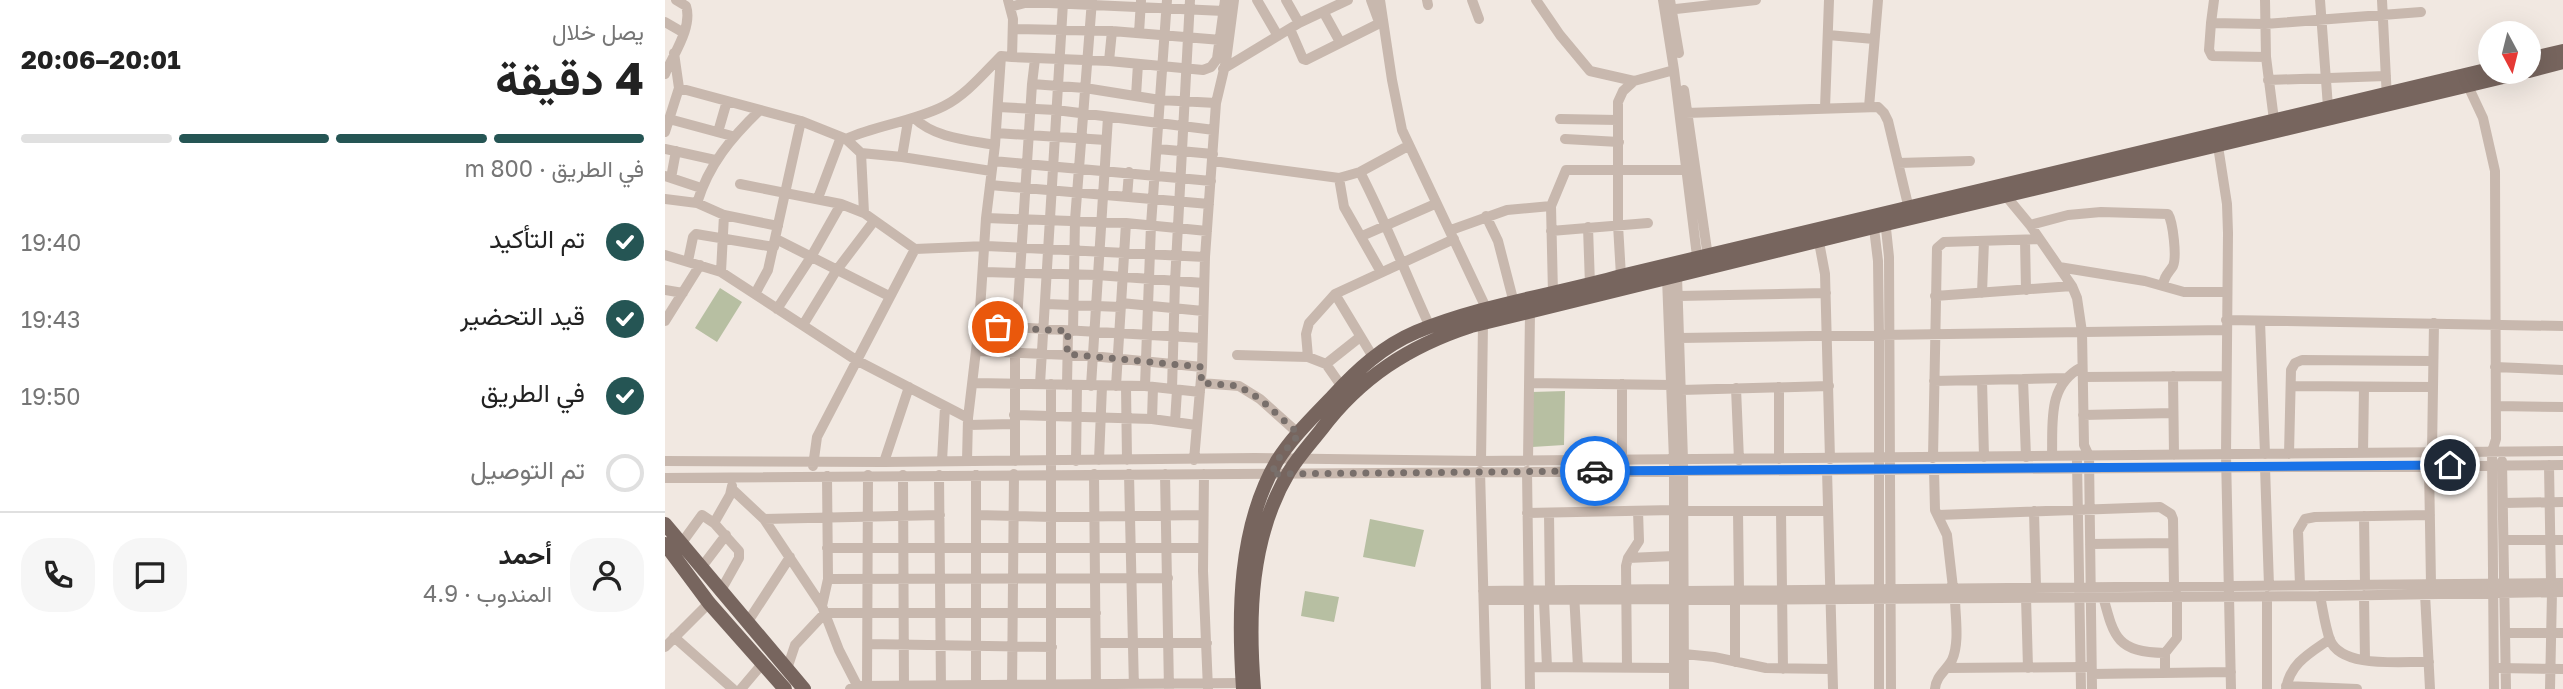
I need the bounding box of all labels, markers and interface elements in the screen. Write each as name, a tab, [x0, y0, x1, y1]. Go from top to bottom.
text: يصل خلال	[552, 17, 644, 45]
north arrow	[2478, 21, 2541, 84]
map controls	[2478, 21, 2541, 84]
text: 20:01–20:06	[21, 44, 181, 75]
text: 4 دقيقة	[495, 50, 644, 105]
text: في الطريق · 800 m	[464, 154, 644, 182]
text: تم التأكيد	[489, 223, 585, 254]
icon: check	[606, 223, 644, 261]
text: 19:40	[21, 228, 81, 256]
pin	[968, 297, 1028, 357]
text: قيد التحضير	[460, 300, 585, 331]
icon: check	[606, 300, 644, 338]
text: 19:43	[21, 305, 80, 333]
icon: bag	[979, 308, 1017, 346]
text: في الطريق	[480, 377, 585, 408]
icon: check	[606, 377, 644, 415]
text: 19:50	[21, 382, 81, 410]
pin	[2420, 435, 2480, 495]
courier	[1560, 436, 1630, 506]
icon: home	[2431, 446, 2469, 484]
icon: car	[1576, 452, 1614, 490]
text: تم التوصيل	[470, 454, 585, 485]
button: phone	[21, 538, 95, 612]
button: chat	[113, 538, 187, 612]
button: person	[570, 538, 644, 612]
text: أحمد	[499, 539, 552, 570]
text: المندوب · 4.9	[423, 579, 552, 607]

